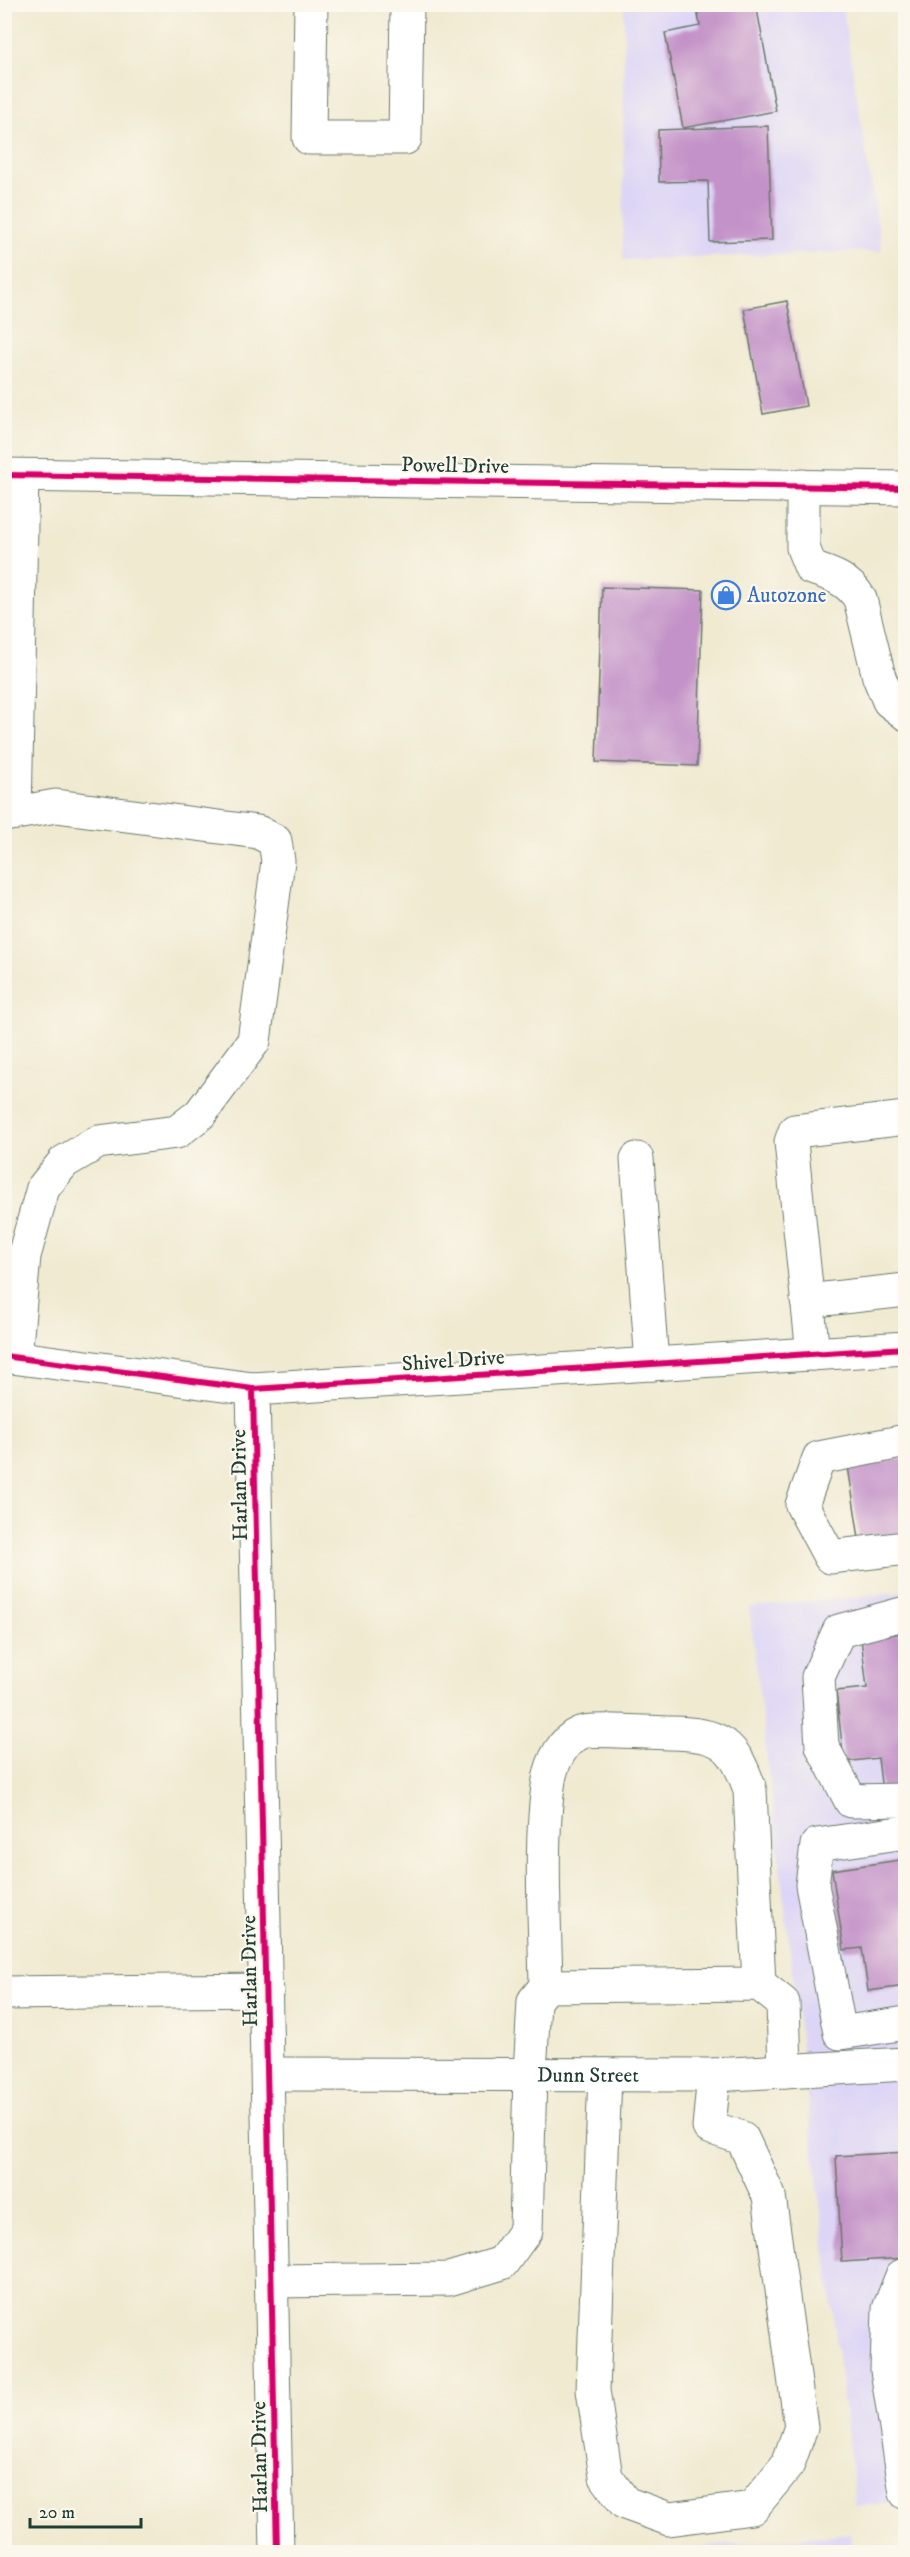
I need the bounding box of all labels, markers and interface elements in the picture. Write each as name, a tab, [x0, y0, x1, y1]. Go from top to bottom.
street label: Powell Drive	[401, 452, 509, 480]
shop icon: Autozone	[710, 579, 742, 611]
place label: Autozone	[747, 583, 827, 609]
street label: Shivel Drive	[401, 1344, 506, 1378]
street label: Harlan Drive	[226, 1429, 254, 1541]
street label: Harlan Drive	[236, 1915, 264, 2027]
street label: Dunn Street	[537, 2063, 639, 2089]
street label: Harlan Drive	[246, 2401, 274, 2513]
scale bar	[30, 2491, 141, 2529]
text: 20 m	[39, 2502, 75, 2524]

